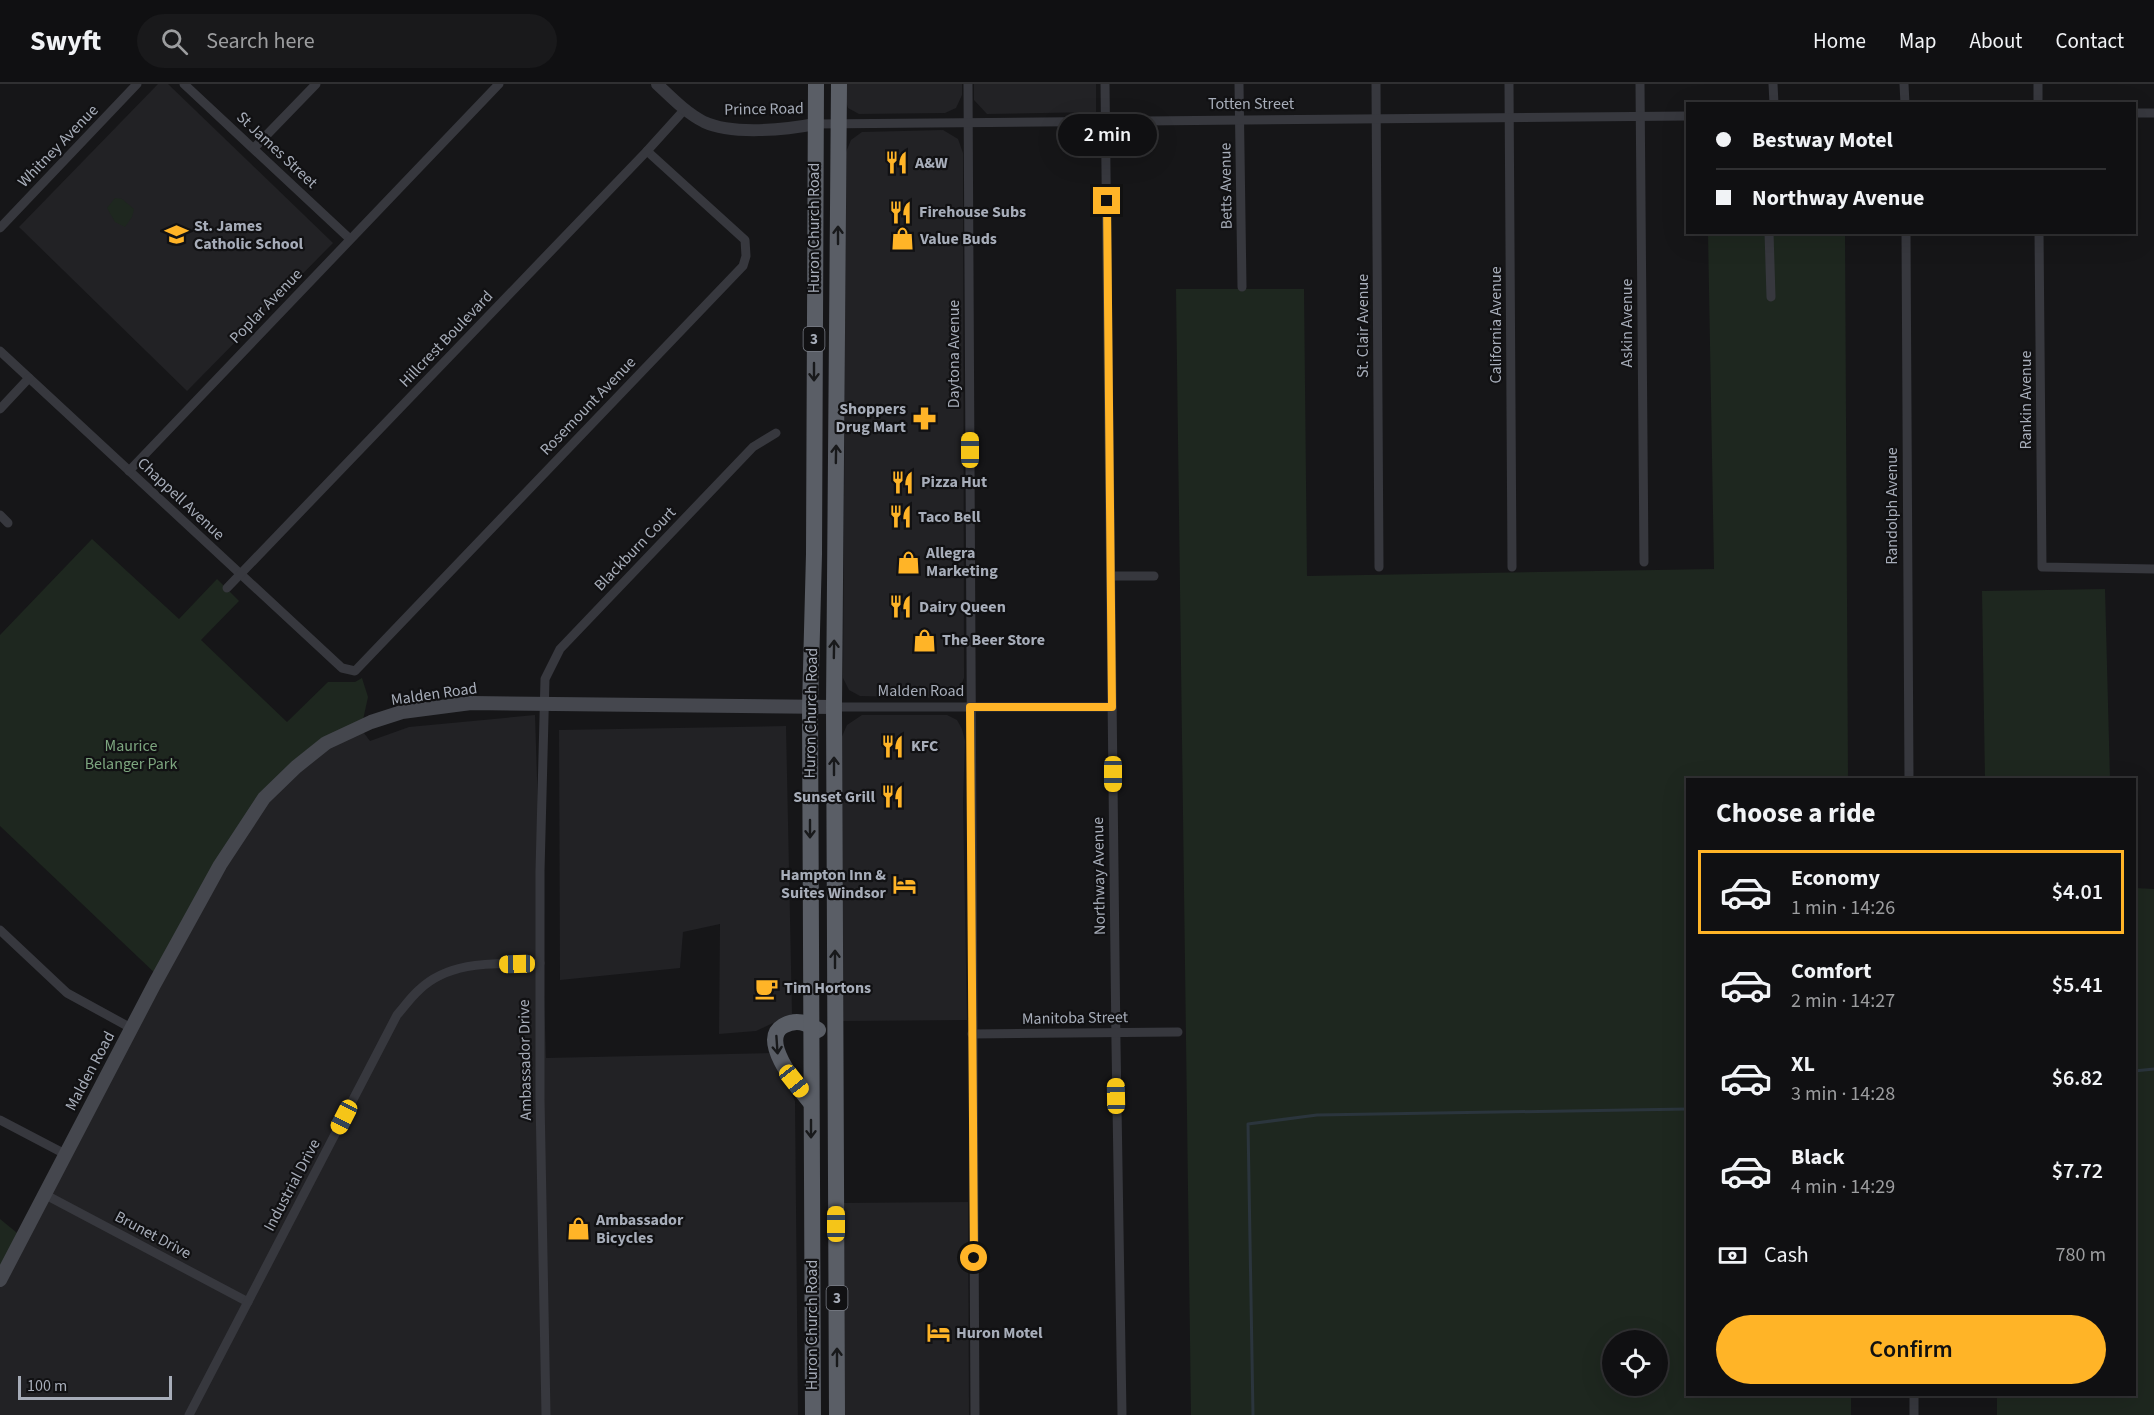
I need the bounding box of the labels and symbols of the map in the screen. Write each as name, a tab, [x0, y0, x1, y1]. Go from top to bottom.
street label: Totten Street	[1208, 93, 1295, 115]
street label: Prince Road	[724, 97, 804, 121]
street label: Whitney Avenue	[13, 100, 103, 192]
street label: St James Street	[232, 107, 323, 194]
callout: 2 min	[1058, 114, 1156, 156]
street label: Betts Avenue	[1214, 142, 1238, 230]
restaurant icon: A&W	[884, 150, 910, 176]
place label: A&W	[914, 152, 948, 174]
street label: Huron Church Road	[803, 163, 825, 293]
route end	[1093, 187, 1120, 214]
restaurant icon: Firehouse Subs	[888, 199, 914, 225]
place label: Firehouse Subs	[919, 201, 1026, 223]
place label: St. James Catholic School	[194, 215, 304, 255]
school or university icon: St. James Catholic School	[163, 222, 189, 248]
one-way arrow	[832, 225, 844, 245]
shop icon: Value Buds	[889, 226, 915, 252]
place label: Value Buds	[919, 228, 997, 250]
street label: Poplar Avenue	[225, 264, 307, 348]
street label: California Avenue	[1485, 266, 1507, 384]
street label: St. Clair Avenue	[1352, 274, 1374, 378]
street label: Askin Avenue	[1616, 278, 1638, 367]
street label: Hillcrest Boulevard	[394, 286, 498, 392]
street label: Daytona Avenue	[943, 300, 965, 408]
road number: 3	[804, 327, 824, 351]
street label: Rankin Avenue	[2015, 350, 2037, 449]
street label: Rosemount Avenue	[535, 352, 641, 460]
one-way arrow	[808, 361, 820, 381]
place label: Shoppers Drug Mart	[836, 398, 906, 438]
pharmacy icon: Shoppers Drug Mart	[911, 405, 937, 431]
car	[961, 432, 979, 468]
one-way arrow	[830, 444, 842, 464]
street label: Randolph Avenue	[1881, 447, 1903, 565]
street label: Chappell Avenue	[132, 453, 230, 545]
restaurant icon: Pizza Hut	[890, 469, 916, 495]
place label: Pizza Hut	[921, 471, 987, 493]
street label: Blackburn Court	[589, 502, 681, 596]
restaurant icon: Taco Bell	[887, 504, 913, 530]
place label: Taco Bell	[918, 506, 981, 528]
place label: Allegra Marketing	[925, 542, 998, 582]
shop icon: Allegra Marketing	[895, 549, 921, 575]
restaurant icon: Dairy Queen	[888, 594, 914, 620]
place label: Dairy Queen	[919, 596, 1006, 618]
shop icon: The Beer Store	[911, 627, 937, 653]
place label: The Beer Store	[942, 629, 1045, 651]
one-way arrow	[828, 639, 840, 659]
street label: Huron Church Road	[799, 647, 823, 779]
street label: Malden Road	[389, 677, 479, 711]
street label: Malden Road	[878, 680, 964, 702]
restaurant icon: KFC	[880, 733, 906, 759]
park label: Maurice Belanger Park	[85, 735, 177, 775]
place label: KFC	[911, 735, 938, 757]
one-way arrow	[828, 756, 840, 776]
car	[1104, 756, 1122, 792]
restaurant icon: Sunset Grill	[880, 784, 906, 810]
place label: Sunset Grill	[793, 786, 875, 808]
street label: Northway Avenue	[1087, 817, 1111, 935]
one-way arrow	[804, 818, 816, 838]
place label: Hampton Inn & Suites Windsor	[780, 864, 887, 904]
hotel icon: Hampton Inn & Suites Windsor	[891, 871, 917, 897]
one-way arrow	[829, 949, 841, 969]
car	[499, 955, 535, 973]
cafe icon: Tim Hortons	[753, 975, 779, 1001]
place label: Tim Hortons	[784, 977, 871, 999]
street label: Ambassador Drive	[513, 999, 537, 1121]
street label: Manitoba Street	[1022, 1006, 1129, 1030]
street label: Malden Road	[60, 1027, 120, 1115]
one-way arrow	[772, 1035, 783, 1055]
car	[776, 1061, 812, 1101]
car	[1107, 1078, 1125, 1114]
car	[328, 1097, 360, 1137]
one-way arrow	[806, 1118, 817, 1138]
street label: Industrial Drive	[258, 1135, 326, 1235]
street label: Brunet Drive	[111, 1206, 195, 1264]
car	[827, 1206, 845, 1242]
place label: Ambassador Bicycles	[595, 1209, 684, 1249]
shop icon: Ambassador Bicycles	[565, 1216, 591, 1242]
route start	[960, 1244, 987, 1271]
street label: Huron Church Road	[801, 1260, 823, 1390]
road number: 3	[826, 1286, 848, 1310]
hotel icon: Huron Motel	[925, 1320, 951, 1346]
place label: Huron Motel	[956, 1322, 1043, 1344]
one-way arrow	[831, 1347, 843, 1367]
scale bar	[18, 1373, 172, 1400]

